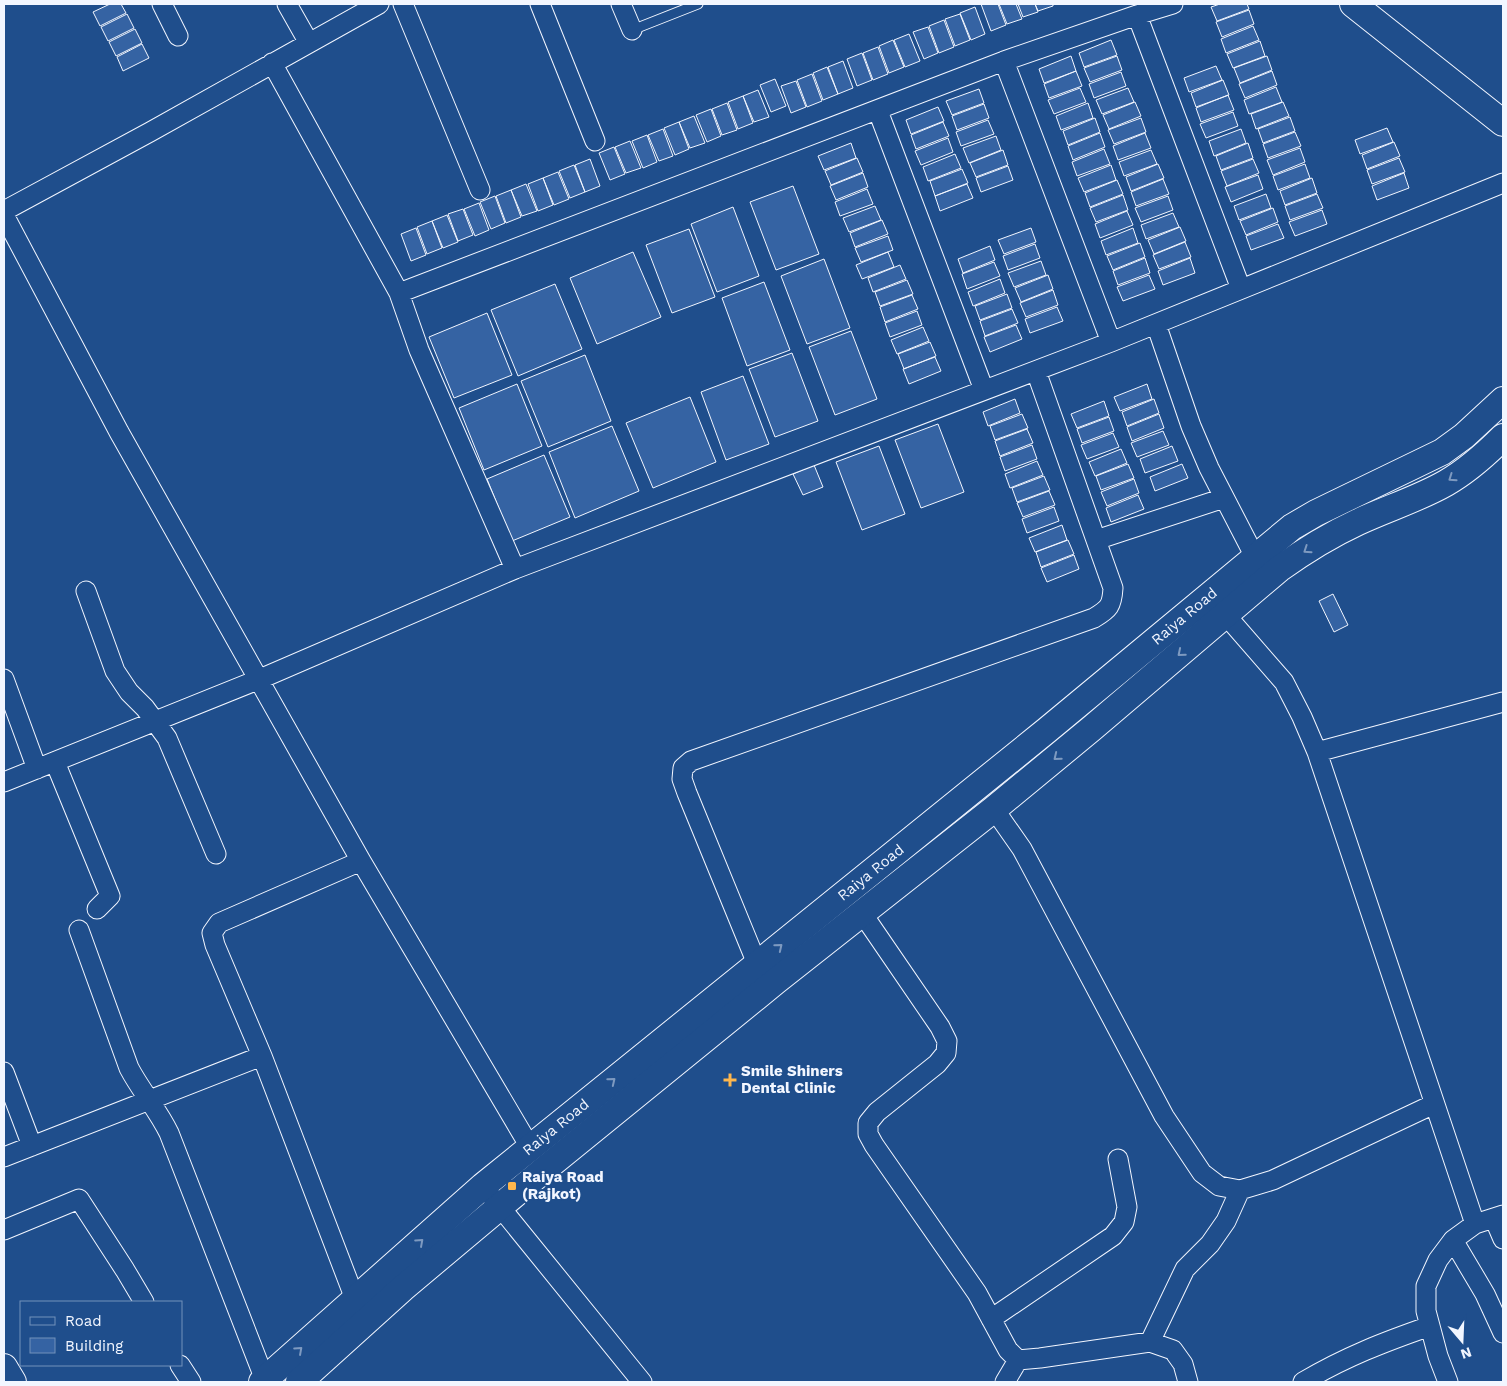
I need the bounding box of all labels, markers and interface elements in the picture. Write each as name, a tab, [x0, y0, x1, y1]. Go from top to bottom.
one-way arrow	[1448, 472, 1457, 482]
one-way arrow	[1303, 544, 1312, 553]
street label: Raiya Road	[1148, 584, 1221, 649]
one-way arrow	[1178, 647, 1187, 656]
one-way arrow	[1053, 752, 1062, 761]
street label: Raiya Road	[834, 840, 908, 905]
one-way arrow	[773, 944, 782, 952]
place label: Smile Shiners Dental Clinic	[741, 1062, 843, 1097]
marker: Smile Shiners Dental Clinic	[723, 1073, 737, 1087]
one-way arrow	[606, 1078, 615, 1087]
street label: Raiya Road	[519, 1095, 593, 1159]
place label: Raiya Road (Rajkot)	[522, 1168, 604, 1203]
marker: Raiya Road (Rajkot)	[506, 1180, 518, 1192]
one-way arrow	[414, 1239, 423, 1248]
legend	[20, 1301, 182, 1366]
text: Road	[65, 1312, 102, 1330]
north arrow	[1437, 1316, 1487, 1366]
text: Building	[65, 1337, 123, 1355]
text: N	[1459, 1344, 1474, 1363]
one-way arrow	[293, 1347, 302, 1356]

